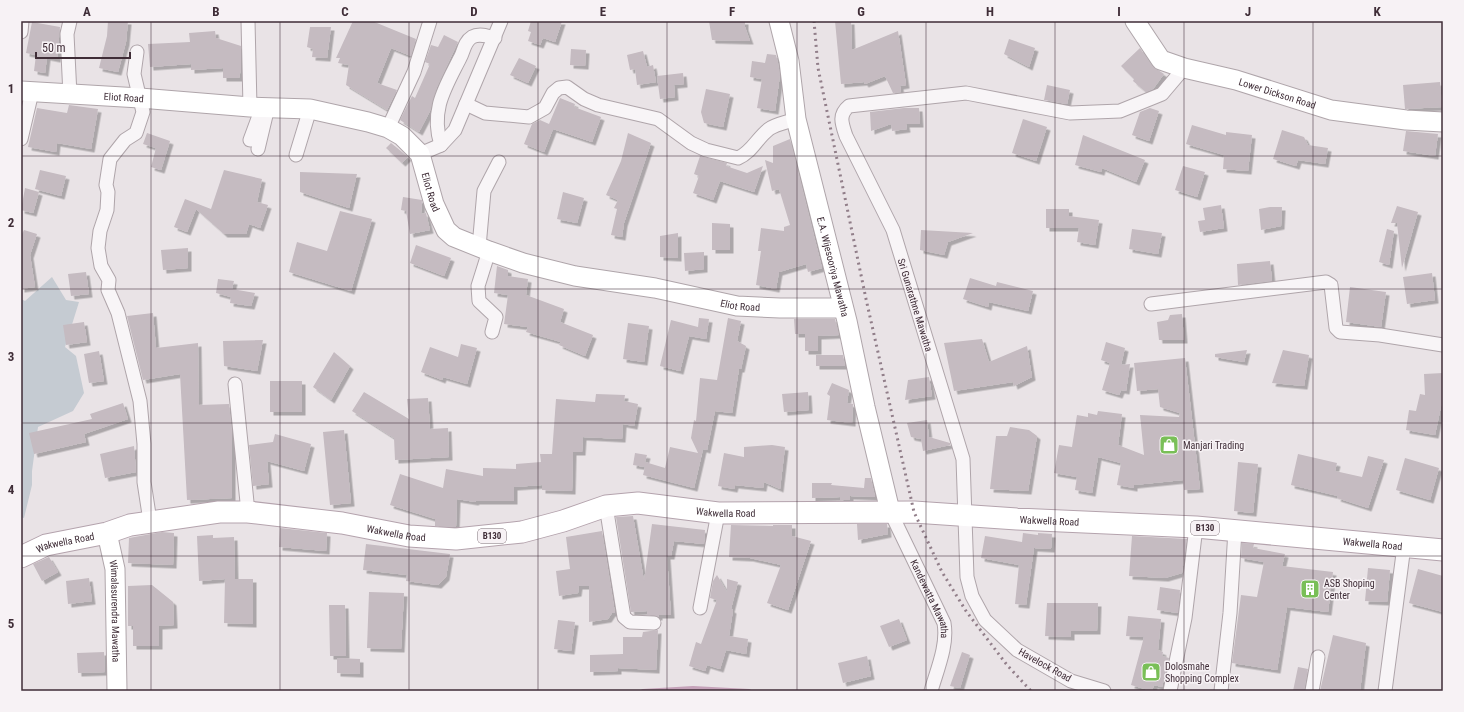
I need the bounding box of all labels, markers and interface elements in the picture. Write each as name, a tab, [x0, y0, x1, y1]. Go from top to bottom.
text: A	[83, 4, 91, 19]
text: B	[212, 4, 220, 19]
text: C	[341, 4, 349, 19]
text: D	[470, 4, 478, 19]
text: E	[600, 4, 607, 19]
text: F	[729, 4, 735, 19]
text: G	[857, 4, 865, 19]
text: H	[986, 4, 994, 19]
text: I	[1117, 4, 1121, 19]
text: J	[1245, 4, 1251, 19]
text: K	[1373, 4, 1381, 19]
scale bar	[36, 34, 130, 60]
text: 50 m	[42, 41, 66, 55]
street label: Lower Dickson Road	[1237, 76, 1317, 110]
text: 1	[8, 81, 14, 96]
street label: Eliot Road	[104, 90, 144, 104]
street label: Eliot Road	[420, 171, 442, 213]
text: 2	[8, 215, 15, 230]
street label: E.A. Wijesooriya Mawatha	[815, 216, 851, 318]
street label: Sri Gunarathne Mawatha	[896, 257, 934, 353]
street label: Eliot Road	[719, 297, 760, 313]
text: 3	[8, 349, 14, 364]
shop icon: Manjari Trading	[1158, 434, 1180, 456]
place label: Manjari Trading	[1183, 440, 1244, 451]
text: 4	[8, 482, 15, 497]
street label: Wakwella Road	[695, 505, 756, 519]
street label: Wakwella Road	[1019, 514, 1080, 527]
road number: B130	[1191, 521, 1219, 535]
street label: Wakwella Road	[366, 522, 426, 543]
road number: B130	[478, 529, 506, 543]
street label: Wakwella Road	[34, 530, 95, 555]
street label: Wakwella Road	[1342, 535, 1403, 552]
street label: Kandewatta Mawatha	[909, 558, 950, 639]
street label: Wimalasurendra Mawatha	[108, 559, 122, 663]
building icon: ASB Shoping Center	[1299, 578, 1321, 600]
place label: ASB Shoping Center	[1324, 578, 1375, 601]
text: 5	[8, 616, 15, 631]
street label: Havelock Road	[1017, 646, 1073, 684]
shop icon: Dolosmahe Shopping Complex	[1140, 661, 1162, 683]
place label: Dolosmahe Shopping Complex	[1165, 661, 1239, 684]

